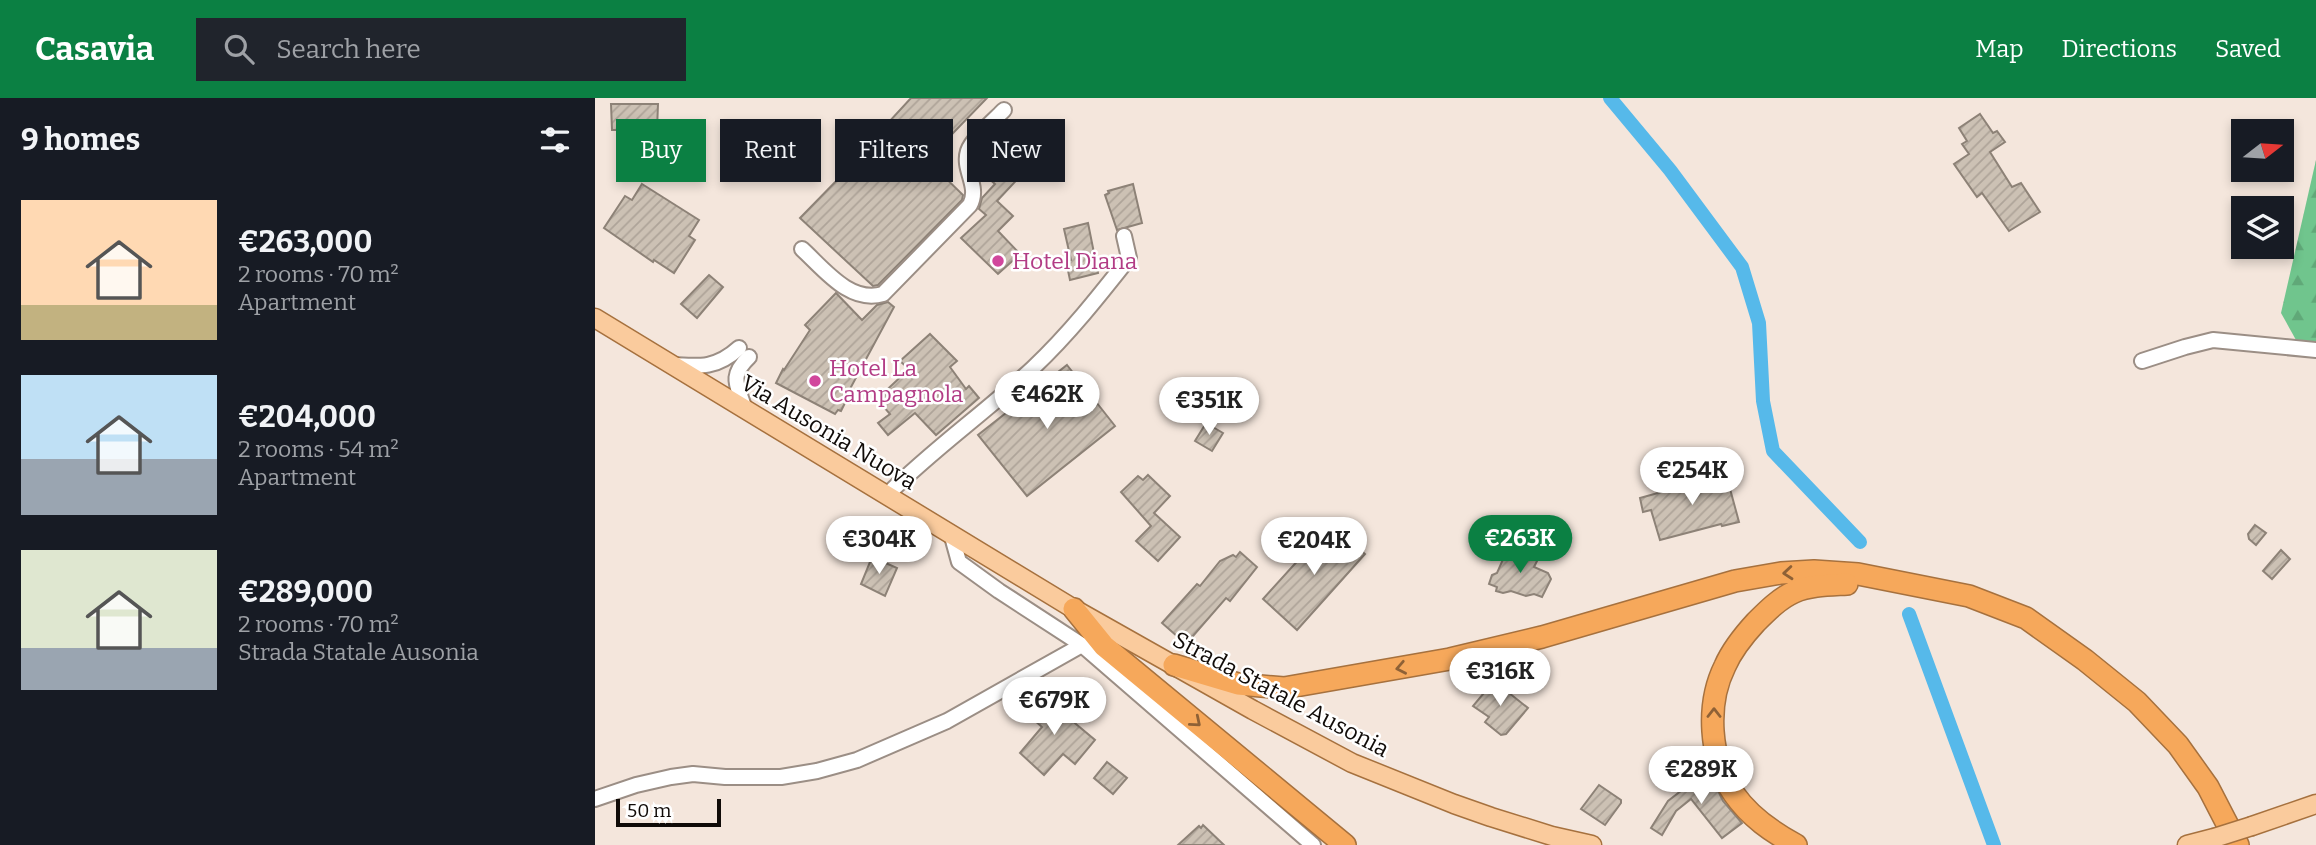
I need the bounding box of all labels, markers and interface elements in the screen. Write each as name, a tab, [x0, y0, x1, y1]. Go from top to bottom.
search box	[196, 18, 686, 81]
text: Casavia	[35, 29, 154, 69]
icon: search	[220, 30, 258, 68]
text: Search here	[276, 34, 421, 65]
text: Map	[1975, 35, 2024, 63]
text: Directions	[2062, 35, 2177, 63]
text: Saved	[2215, 35, 2281, 63]
chip: Buy	[616, 119, 706, 182]
chip: Rent	[720, 119, 821, 182]
chip: Filters	[835, 119, 953, 182]
chip: New	[967, 119, 1065, 182]
north arrow	[2231, 119, 2294, 182]
map controls	[2231, 119, 2294, 259]
icon: filters	[536, 121, 574, 159]
text: 9 homes	[21, 122, 140, 158]
button: layers	[2231, 196, 2294, 259]
text: €263,000	[238, 224, 372, 260]
icon: home	[77, 228, 161, 312]
place label: Hotel Diana	[1012, 247, 1138, 275]
marker: Hotel Diana	[990, 253, 1006, 269]
text: 2 rooms · 70 m²	[238, 260, 399, 288]
text: Apartment	[238, 288, 356, 316]
place label: Hotel La Campagnola	[829, 354, 964, 408]
street label: Via Ausonia Nuova	[736, 368, 923, 496]
pin: €462K	[998, 372, 1096, 431]
marker: Hotel La Campagnola	[807, 373, 823, 389]
pin: €351K	[1160, 378, 1258, 437]
text: €462K	[1011, 380, 1083, 408]
text: €351K	[1175, 386, 1243, 414]
text: €204,000	[238, 399, 376, 435]
icon: home	[77, 403, 161, 487]
text: 2 rooms · 54 m²	[238, 435, 399, 463]
pin: €254K	[1643, 448, 1741, 507]
text: €254K	[1656, 456, 1728, 484]
text: Apartment	[238, 463, 356, 491]
pin: €263K	[1471, 516, 1569, 575]
pin: €304K	[830, 517, 928, 576]
pin: €204K	[1265, 518, 1363, 577]
text: €263K	[1484, 524, 1556, 552]
text: €304K	[842, 525, 916, 553]
text: €204K	[1277, 526, 1351, 554]
one-way arrow	[1782, 565, 1793, 580]
text: €289,000	[238, 574, 373, 610]
icon: home	[77, 578, 161, 662]
text: 2 rooms · 70 m²	[238, 610, 399, 638]
street label: Strada Statale Ausonia	[1168, 625, 1394, 763]
text: Strada Statale Ausonia	[238, 638, 479, 666]
pin: €316K	[1451, 648, 1549, 708]
text: €316K	[1465, 657, 1535, 685]
one-way arrow	[1395, 660, 1407, 675]
pin: €679K	[1005, 678, 1103, 737]
text: €679K	[1018, 686, 1090, 714]
one-way arrow	[1706, 707, 1722, 718]
one-way arrow	[1187, 714, 1200, 726]
pin: €289K	[1652, 746, 1750, 806]
text: €289K	[1665, 755, 1737, 783]
scale bar	[616, 796, 721, 828]
text: 50 m	[627, 799, 671, 822]

